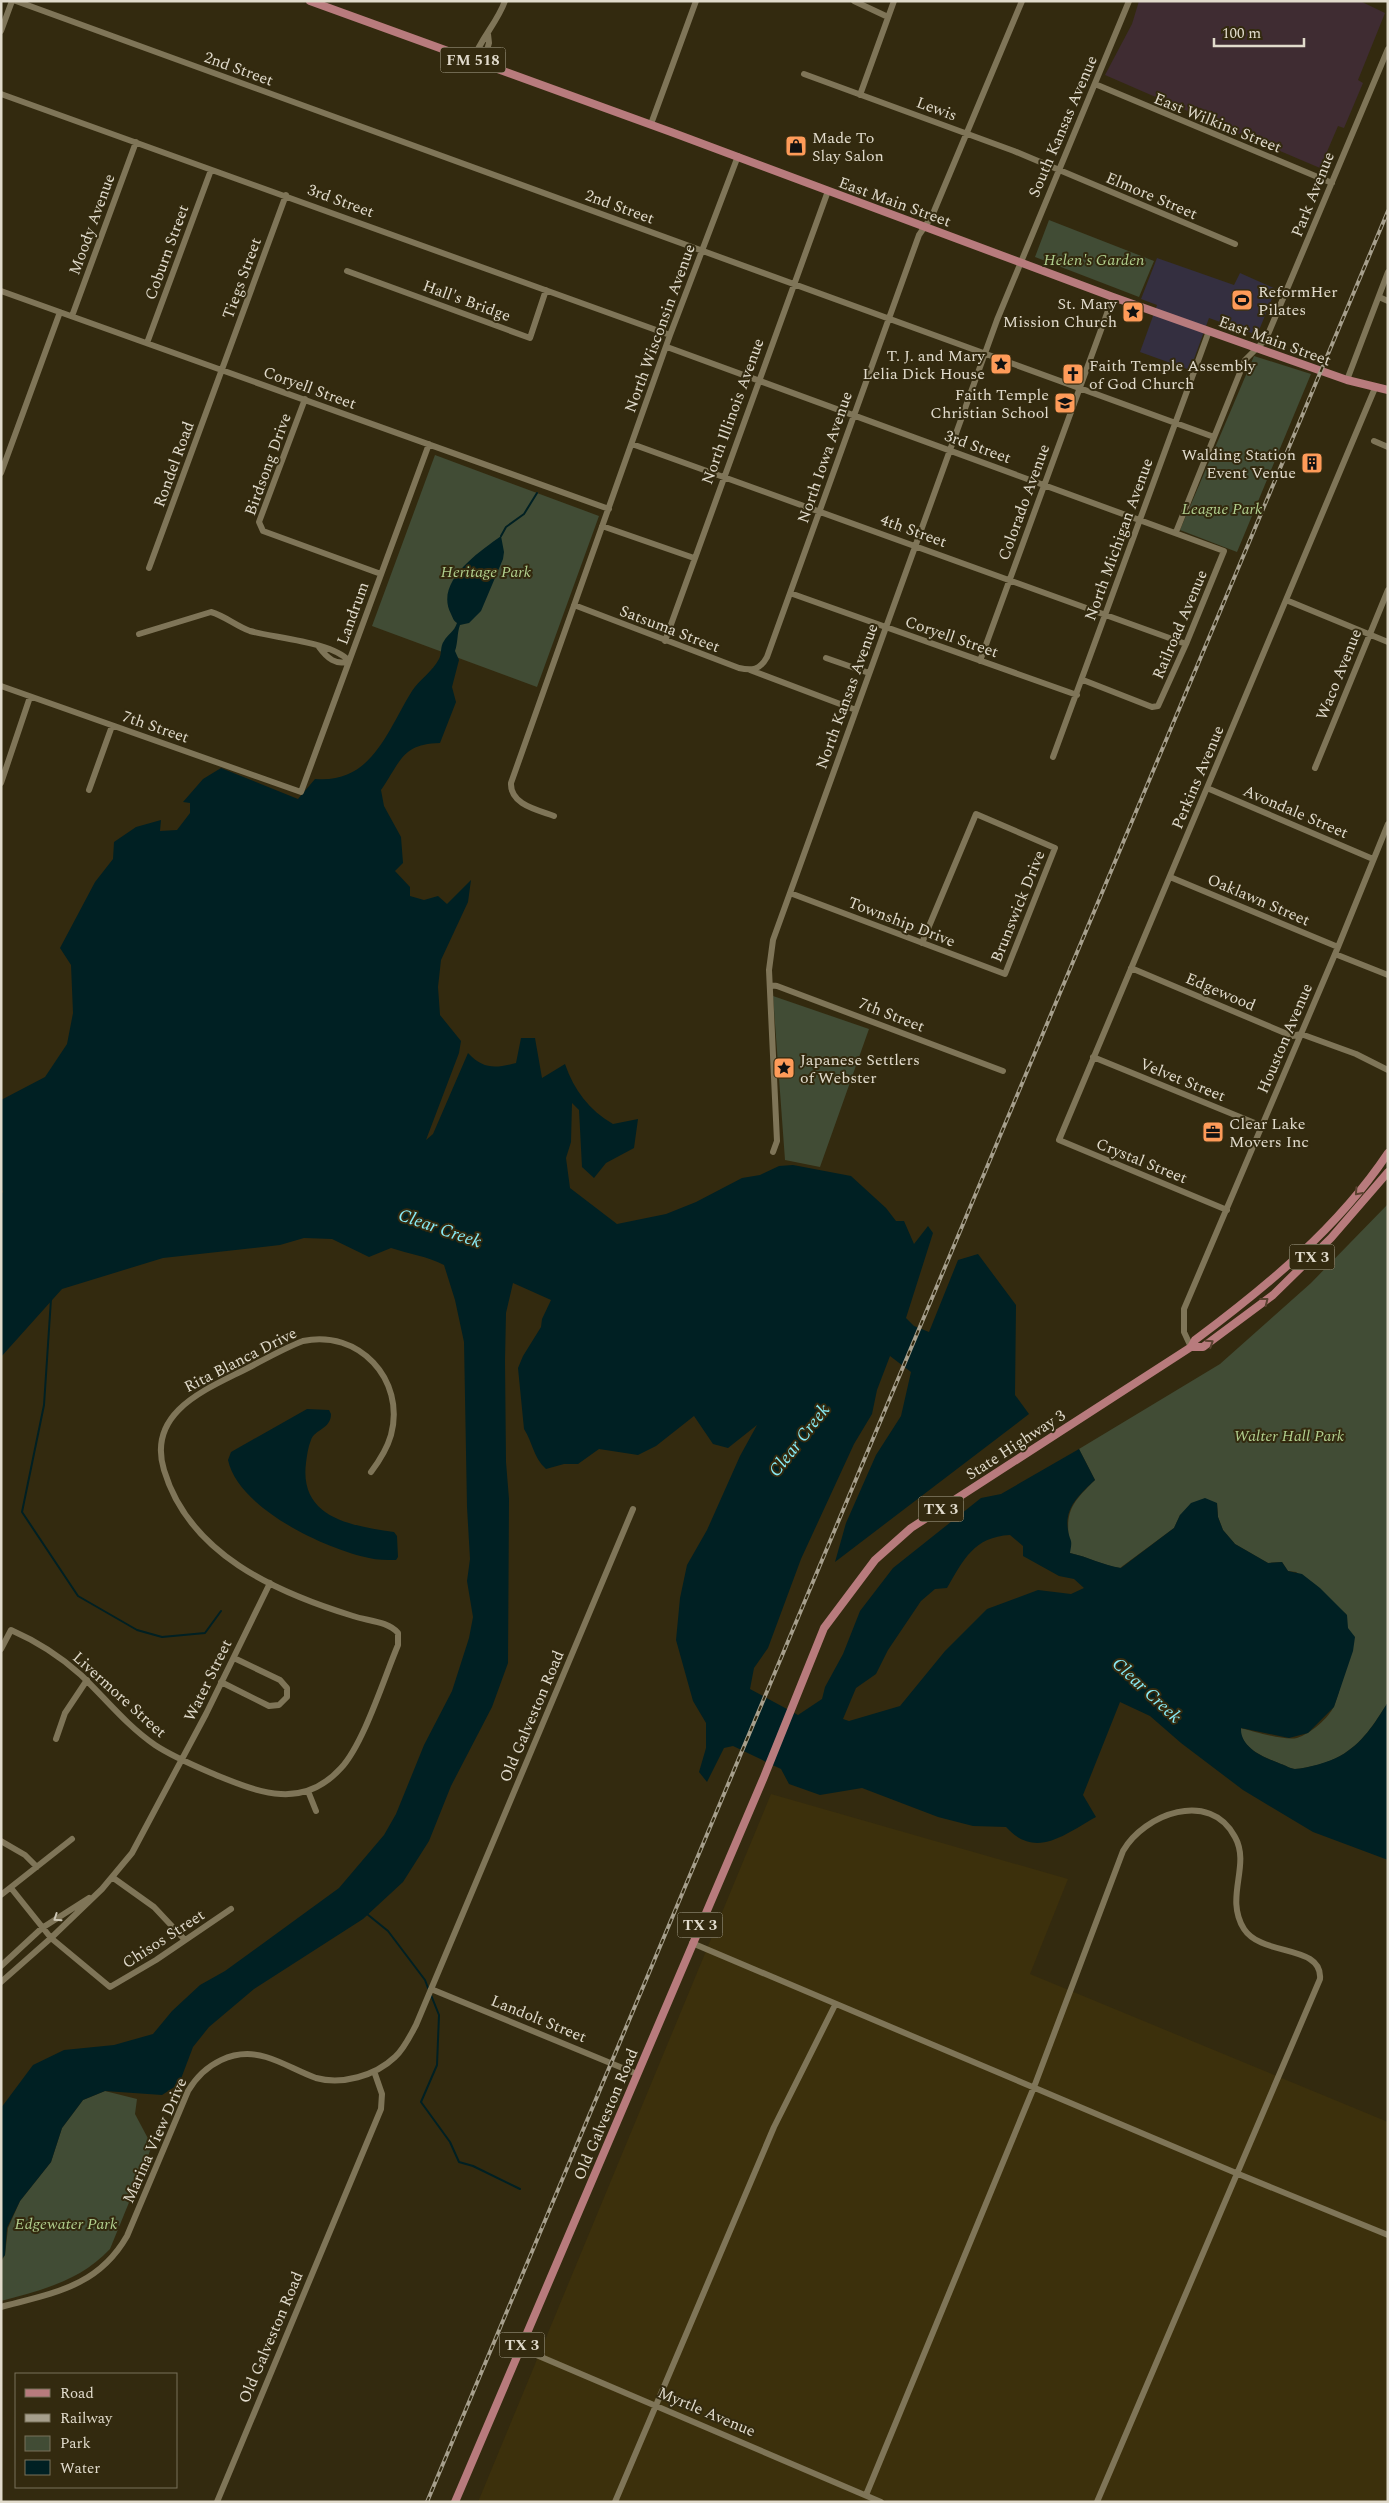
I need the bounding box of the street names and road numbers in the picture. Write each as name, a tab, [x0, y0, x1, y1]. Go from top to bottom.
street label: 2nd Street	[201, 45, 277, 93]
road number: FM 518	[440, 48, 506, 72]
street label: South Kansas Avenue	[1022, 52, 1104, 201]
street label: East Wilkins Street	[1150, 86, 1285, 160]
street label: Lewis	[913, 91, 960, 127]
street label: Park Avenue	[1285, 148, 1341, 241]
street label: Elmore Street	[1102, 166, 1202, 226]
street label: Moody Avenue	[62, 170, 121, 278]
street label: East Main Street	[835, 170, 955, 234]
street label: 3rd Street	[304, 178, 378, 224]
street label: 2nd Street	[582, 183, 658, 231]
street label: Coburn Street	[139, 201, 195, 303]
street label: Tiegs Street	[216, 234, 268, 322]
street label: North Wisconsin Avenue	[618, 241, 702, 416]
street label: Hall's Bridge	[419, 274, 514, 328]
street label: East Main Street	[1215, 309, 1335, 373]
street label: North Illinois Avenue	[695, 335, 771, 488]
street label: Coryell Street	[260, 360, 360, 416]
street label: North Iowa Avenue	[791, 388, 859, 527]
street label: Birdsong Drive	[238, 410, 298, 519]
street label: Rondel Road	[147, 418, 201, 511]
street label: 3rd Street	[941, 424, 1015, 470]
street label: Colorado Avenue	[992, 441, 1056, 564]
street label: North Michigan Avenue	[1078, 455, 1160, 624]
street label: 4th Street	[877, 508, 950, 554]
street label: Railroad Avenue	[1146, 566, 1214, 683]
street label: Landrum	[330, 578, 375, 648]
street label: Satsuma Street	[616, 599, 724, 659]
street label: Coryell Street	[902, 610, 1002, 664]
street label: North Kansas Avenue	[809, 620, 884, 773]
street label: Waco Avenue	[1310, 625, 1368, 724]
street label: 7th Street	[119, 704, 192, 750]
street label: Perkins Avenue	[1165, 722, 1231, 833]
street label: Avondale Street	[1239, 779, 1352, 845]
street label: Brunswick Drive	[985, 847, 1051, 966]
street label: Oaklawn Street	[1204, 868, 1314, 932]
street label: Township Drive	[844, 890, 959, 953]
street label: Edgewood	[1182, 966, 1259, 1017]
street label: Houston Avenue	[1251, 980, 1319, 1097]
street label: 7th Street	[855, 991, 928, 1039]
street label: Velvet Street	[1136, 1052, 1229, 1108]
street label: Crystal Street	[1092, 1132, 1191, 1190]
road number: TX 3	[1290, 1244, 1334, 1270]
street label: Rita Blanca Drive	[180, 1321, 301, 1399]
street label: State Highway 3	[961, 1404, 1070, 1486]
road number: TX 3	[918, 1496, 964, 1522]
street label: Water Street	[178, 1635, 238, 1726]
street label: Livermore Street	[67, 1646, 172, 1744]
street label: Old Galveston Road	[493, 1647, 571, 1786]
street label: Chisos Street	[117, 1903, 210, 1975]
road number: TX 3	[678, 1912, 722, 1938]
street label: Landolt Street	[487, 1989, 590, 2049]
street label: Old Galveston Road	[567, 2045, 645, 2184]
street label: Marina View Drive	[116, 2074, 193, 2207]
street label: Old Galveston Road	[232, 2268, 310, 2407]
road number: TX 3	[500, 2332, 544, 2358]
street label: Myrtle Avenue	[654, 2380, 759, 2443]

